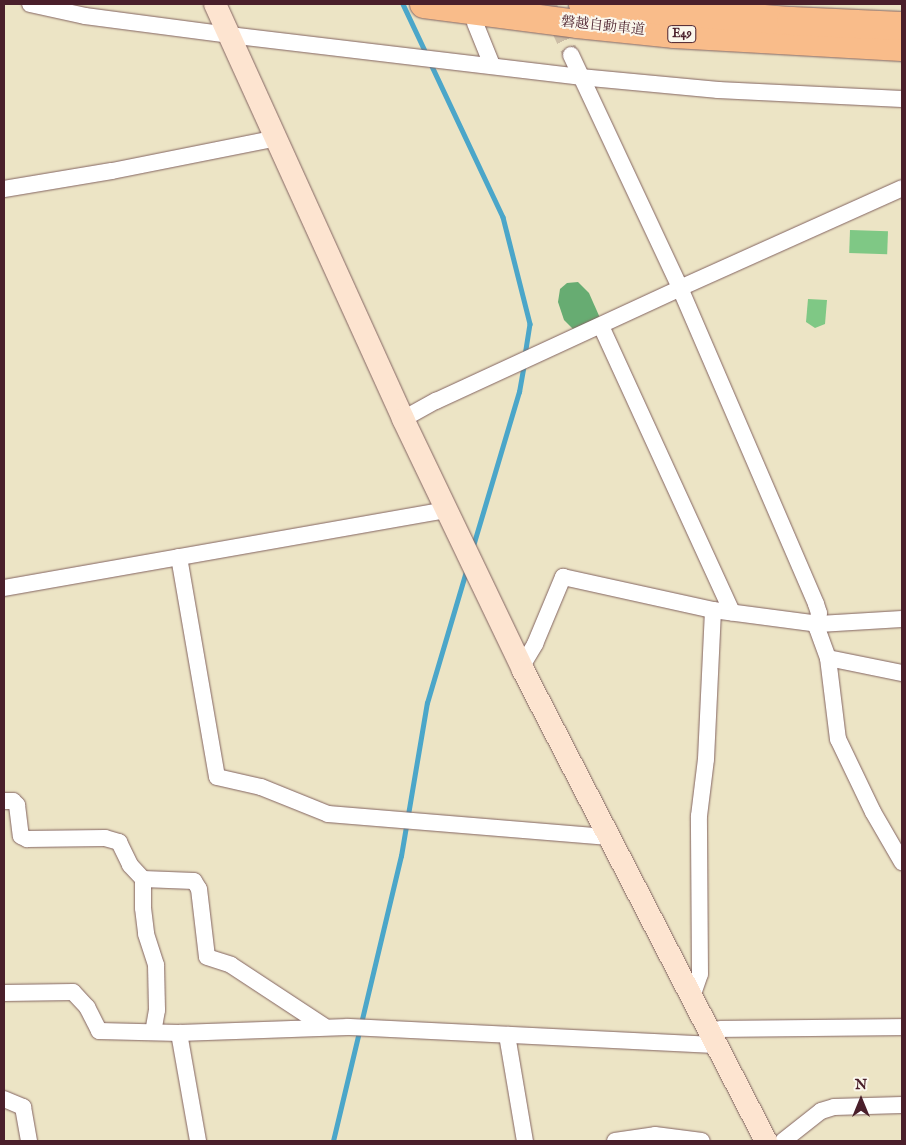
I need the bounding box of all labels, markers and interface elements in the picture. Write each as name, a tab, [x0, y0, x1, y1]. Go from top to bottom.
street label: 磐越自動車道	[560, 13, 646, 39]
road number: E49	[667, 24, 697, 44]
north arrow	[836, 1075, 886, 1125]
text: N	[855, 1076, 867, 1094]

